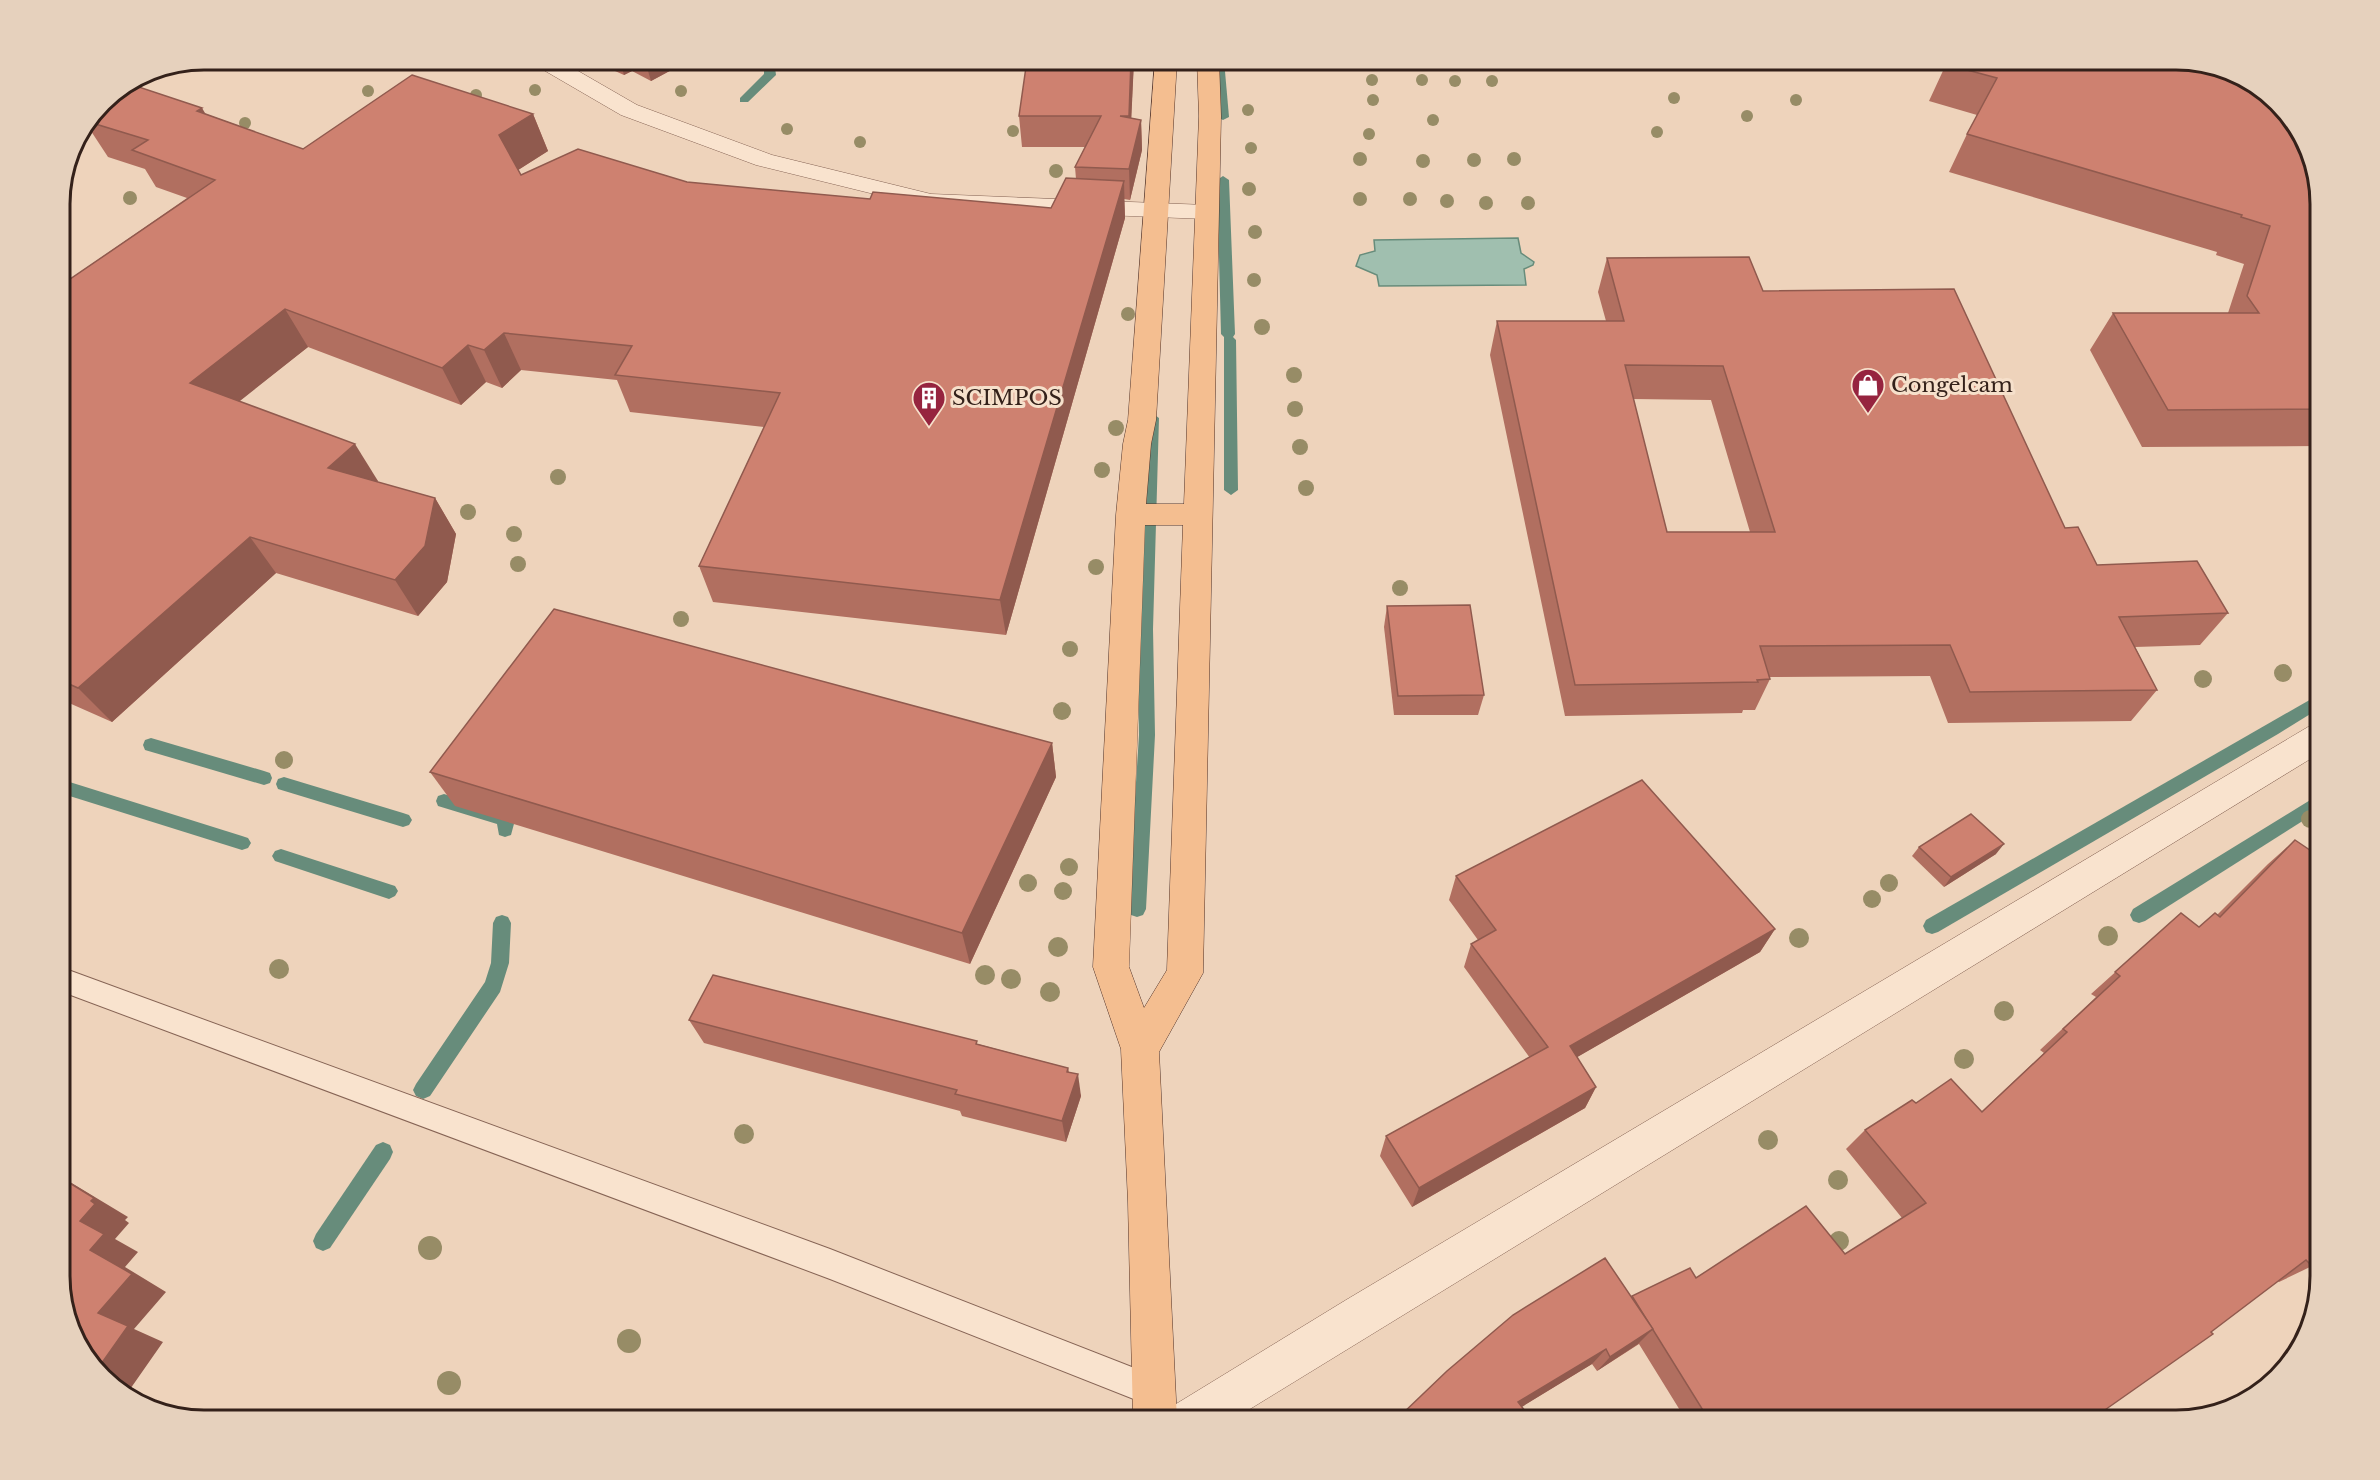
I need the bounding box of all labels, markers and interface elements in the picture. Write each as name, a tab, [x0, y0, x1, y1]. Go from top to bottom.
shop icon: Congelcam	[1850, 367, 1886, 414]
place label: Congelcam	[1891, 372, 2013, 398]
building icon: SCIMPOS	[911, 380, 947, 427]
place label: SCIMPOS	[952, 385, 1062, 411]

